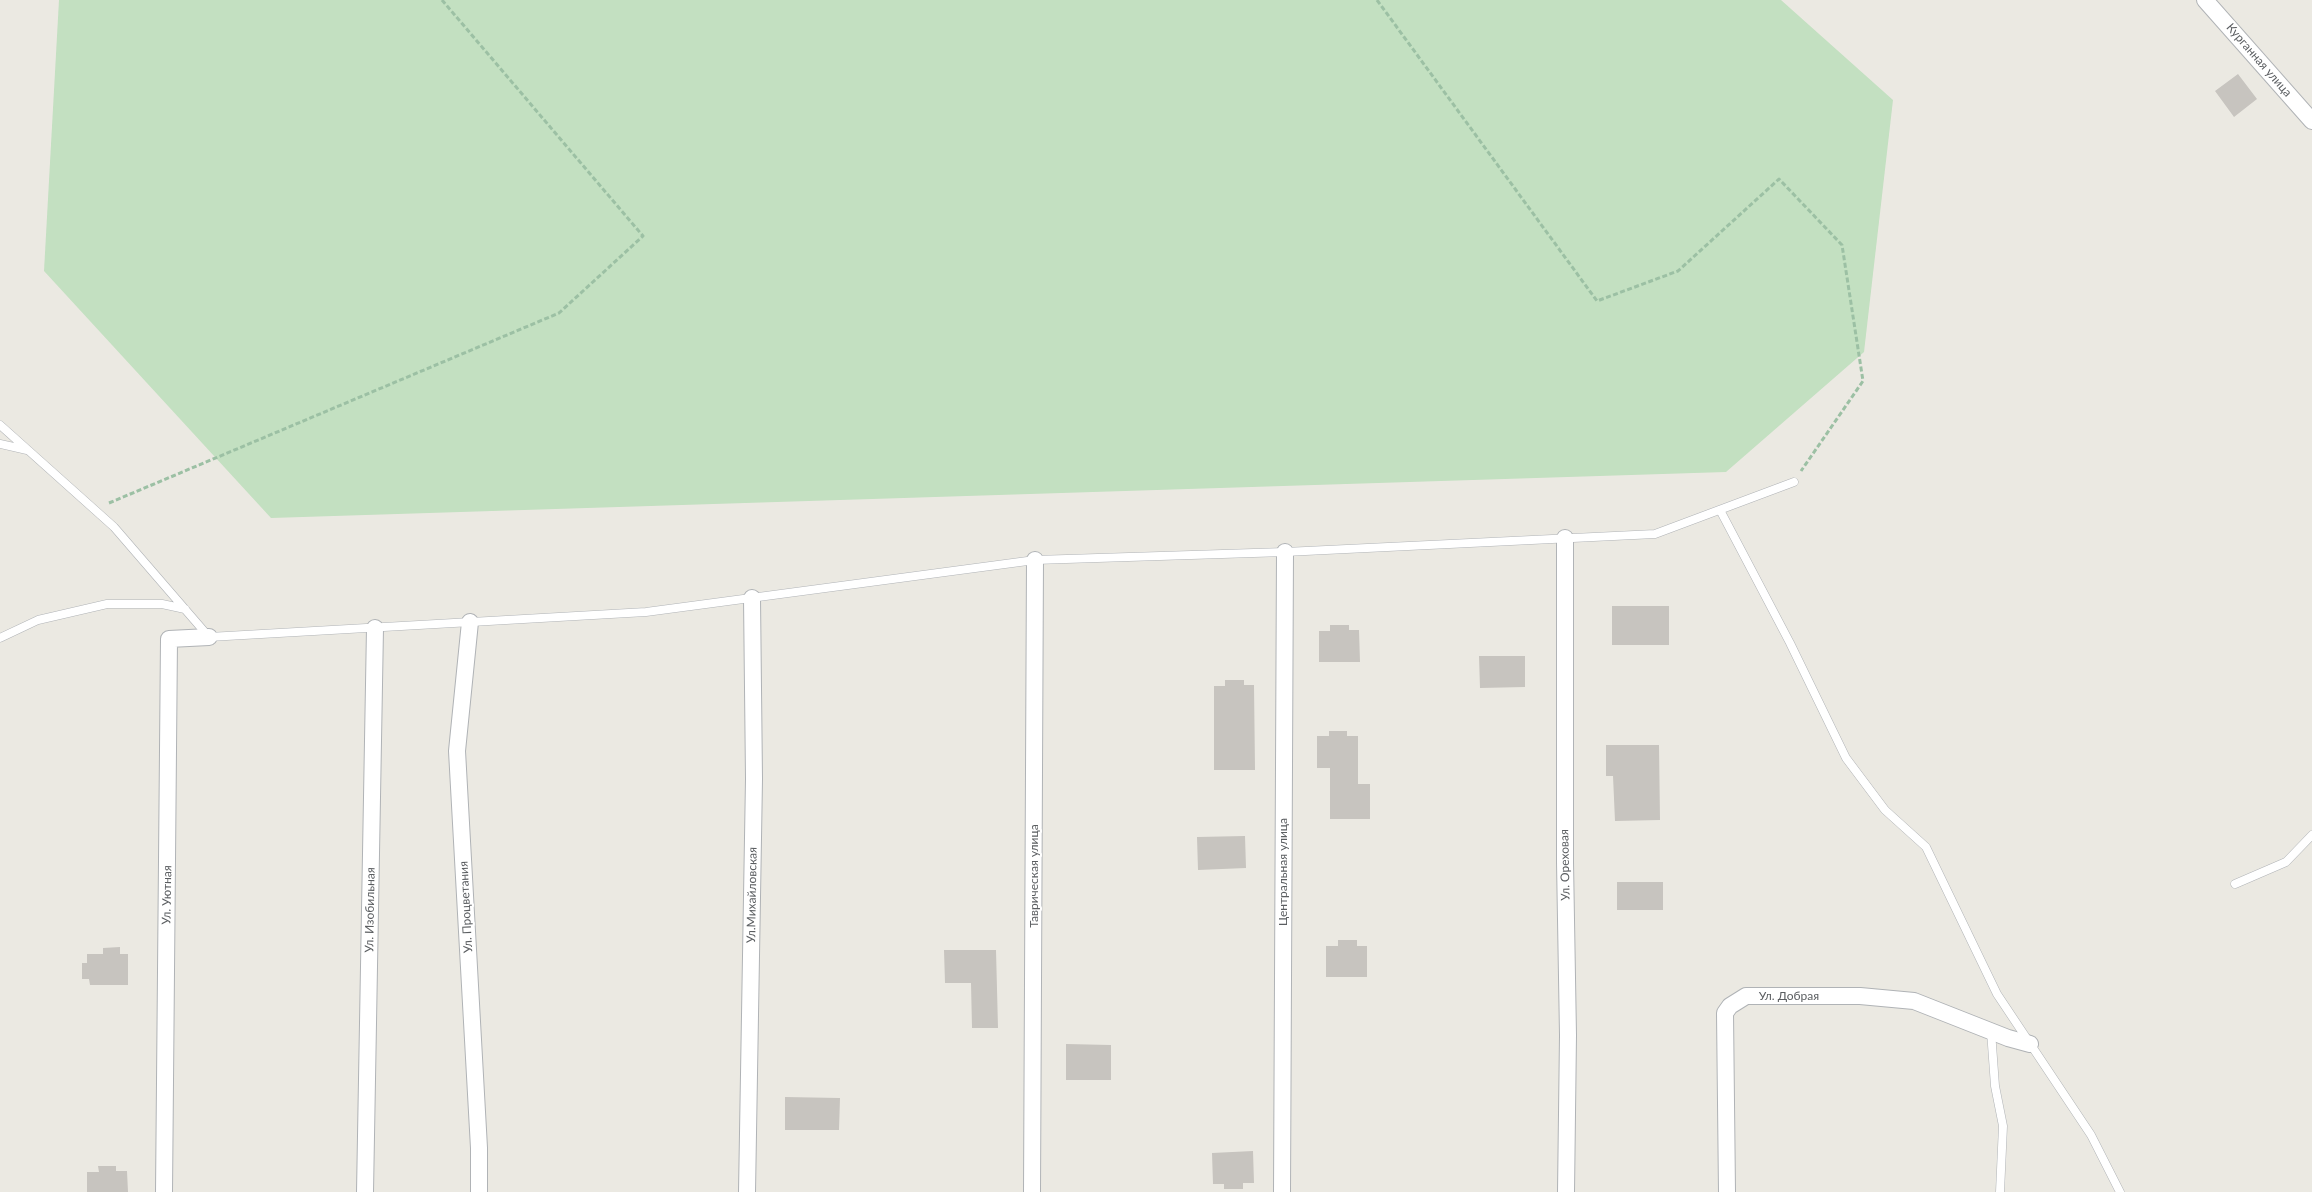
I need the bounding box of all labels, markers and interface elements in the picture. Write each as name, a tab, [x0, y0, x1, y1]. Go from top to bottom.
street label: Курганная улица	[2223, 20, 2295, 100]
street label: Центральная улица	[1276, 818, 1290, 926]
street label: Таврическая улица	[1027, 824, 1041, 928]
street label: Ул. Ореховая	[1557, 829, 1573, 901]
street label: Ул.Михайловская	[744, 847, 760, 943]
street label: Ул. Процветания	[456, 861, 476, 953]
street label: Ул. Уютная	[159, 865, 175, 925]
street label: Ул. Изобильная	[362, 867, 378, 953]
street label: Ул. Добрая	[1759, 989, 1819, 1003]

